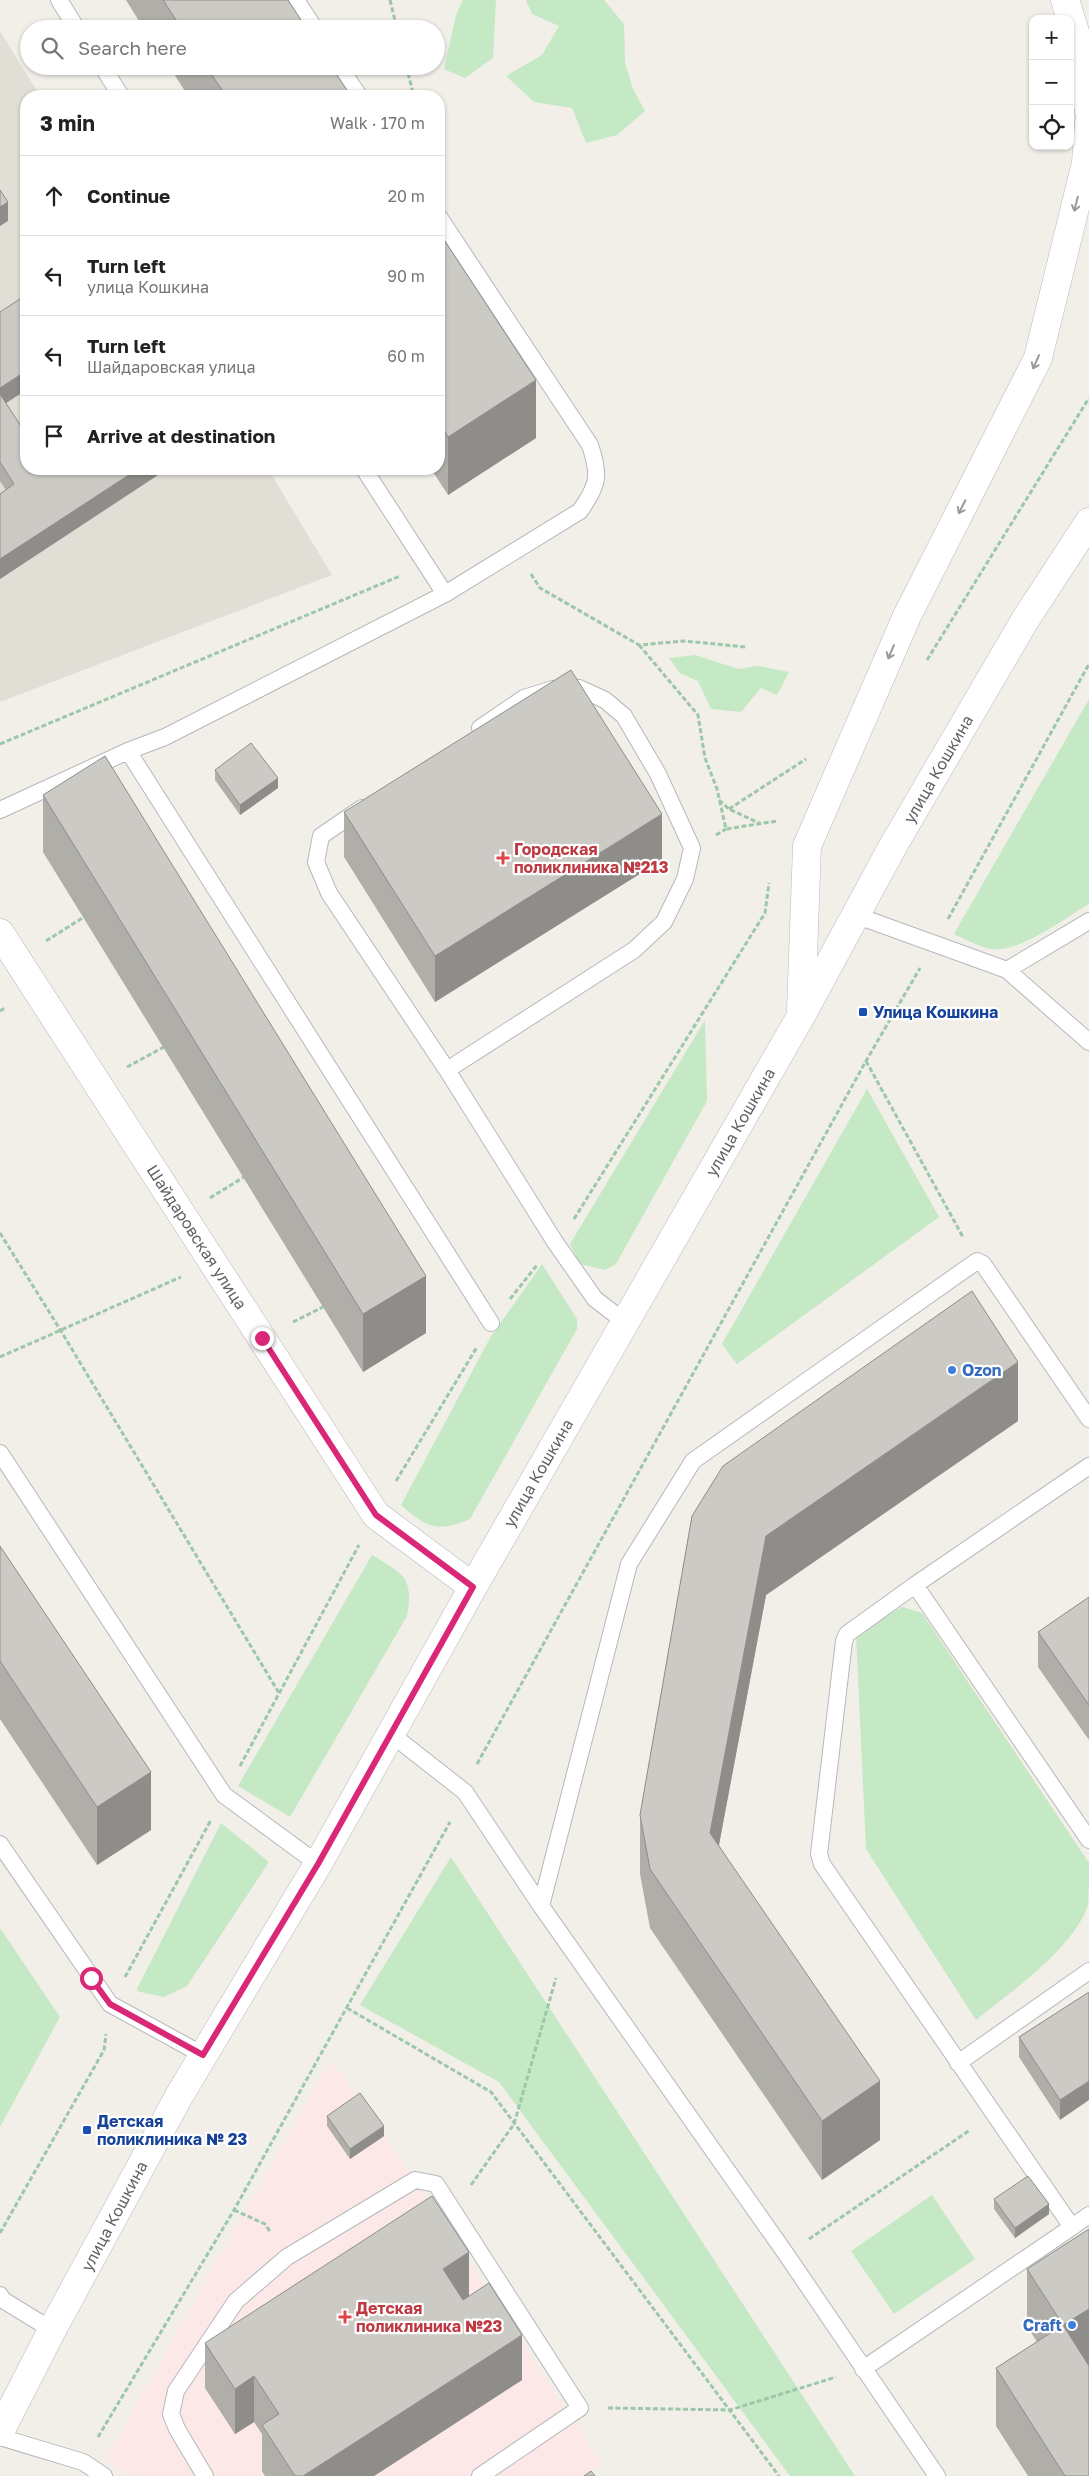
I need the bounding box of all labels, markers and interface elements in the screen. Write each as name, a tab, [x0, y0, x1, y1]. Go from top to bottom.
map controls	[1029, 15, 1074, 150]
button: +	[1029, 15, 1074, 60]
search box	[20, 20, 445, 75]
icon: search	[38, 34, 66, 62]
text: Search here	[78, 36, 187, 59]
button: −	[1029, 60, 1074, 105]
button: locate	[1029, 105, 1074, 150]
text: 3 min	[40, 110, 95, 136]
text: Walk · 170 m	[330, 113, 425, 133]
icon: ahead	[40, 182, 68, 210]
text: Continue	[87, 184, 170, 207]
text: 20 m	[388, 186, 425, 206]
one-way arrow	[1071, 196, 1080, 212]
text: Turn left	[87, 254, 166, 277]
icon: left	[40, 262, 68, 290]
text: 90 m	[387, 266, 425, 286]
text: улица Кошкина	[87, 277, 209, 297]
text: Turn left	[87, 334, 166, 357]
icon: left	[40, 342, 68, 370]
text: 60 m	[387, 346, 425, 366]
one-way arrow	[1030, 354, 1040, 369]
text: Шайдаровская улица	[87, 357, 255, 377]
icon: arrive	[40, 422, 68, 450]
text: Arrive at destination	[87, 424, 275, 447]
one-way arrow	[957, 499, 967, 514]
one-way arrow	[885, 644, 895, 659]
street label: улица Кошкина	[899, 711, 977, 827]
place label: Городская поликлиника №213	[514, 839, 669, 877]
marker: Городская поликлиника №213	[496, 851, 510, 865]
place label: Улица Кошкина	[873, 1002, 998, 1022]
marker: Улица Кошкина	[857, 1006, 869, 1018]
street label: улица Кошкина	[701, 1064, 779, 1180]
street label: Шайдаровская улица	[143, 1161, 251, 1313]
route end	[251, 1327, 274, 1350]
place label: Ozon	[962, 1360, 1002, 1380]
marker: Ozon	[946, 1364, 958, 1376]
street label: улица Кошкина	[499, 1415, 577, 1531]
route start	[80, 1967, 103, 1990]
place label: Детская поликлиника № 23	[97, 2111, 248, 2149]
marker: Детская поликлиника № 23	[81, 2124, 93, 2136]
street label: улица Кошкина	[77, 2157, 151, 2275]
place label: Детская поликлиника №23	[356, 2298, 503, 2336]
marker: Детская поликлиника №23	[338, 2310, 352, 2324]
place label: Craft	[1023, 2315, 1062, 2335]
marker: Craft	[1066, 2319, 1078, 2331]

